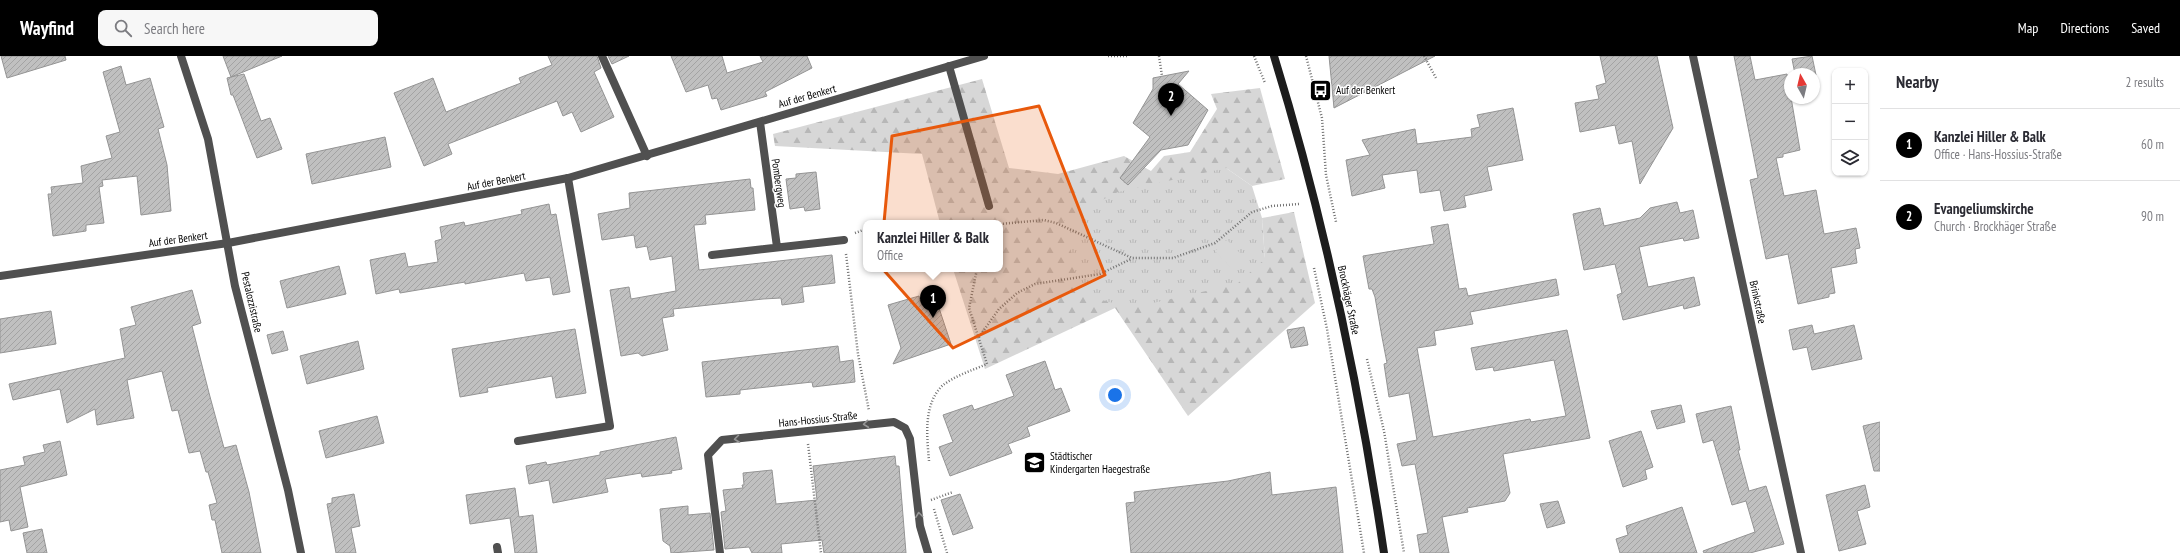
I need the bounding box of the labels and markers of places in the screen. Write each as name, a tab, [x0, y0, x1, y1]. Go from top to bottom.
bus stop icon: Auf der Benkert	[1307, 77, 1333, 103]
pin: 2	[1158, 83, 1184, 116]
place label: Auf der Benkert	[1336, 83, 1395, 97]
pin: 1	[920, 285, 946, 318]
school or university icon: Städtischer Kindergarten Haegestraße	[1021, 449, 1047, 475]
place label: Städtischer Kindergarten Haegestraße	[1050, 449, 1151, 476]

